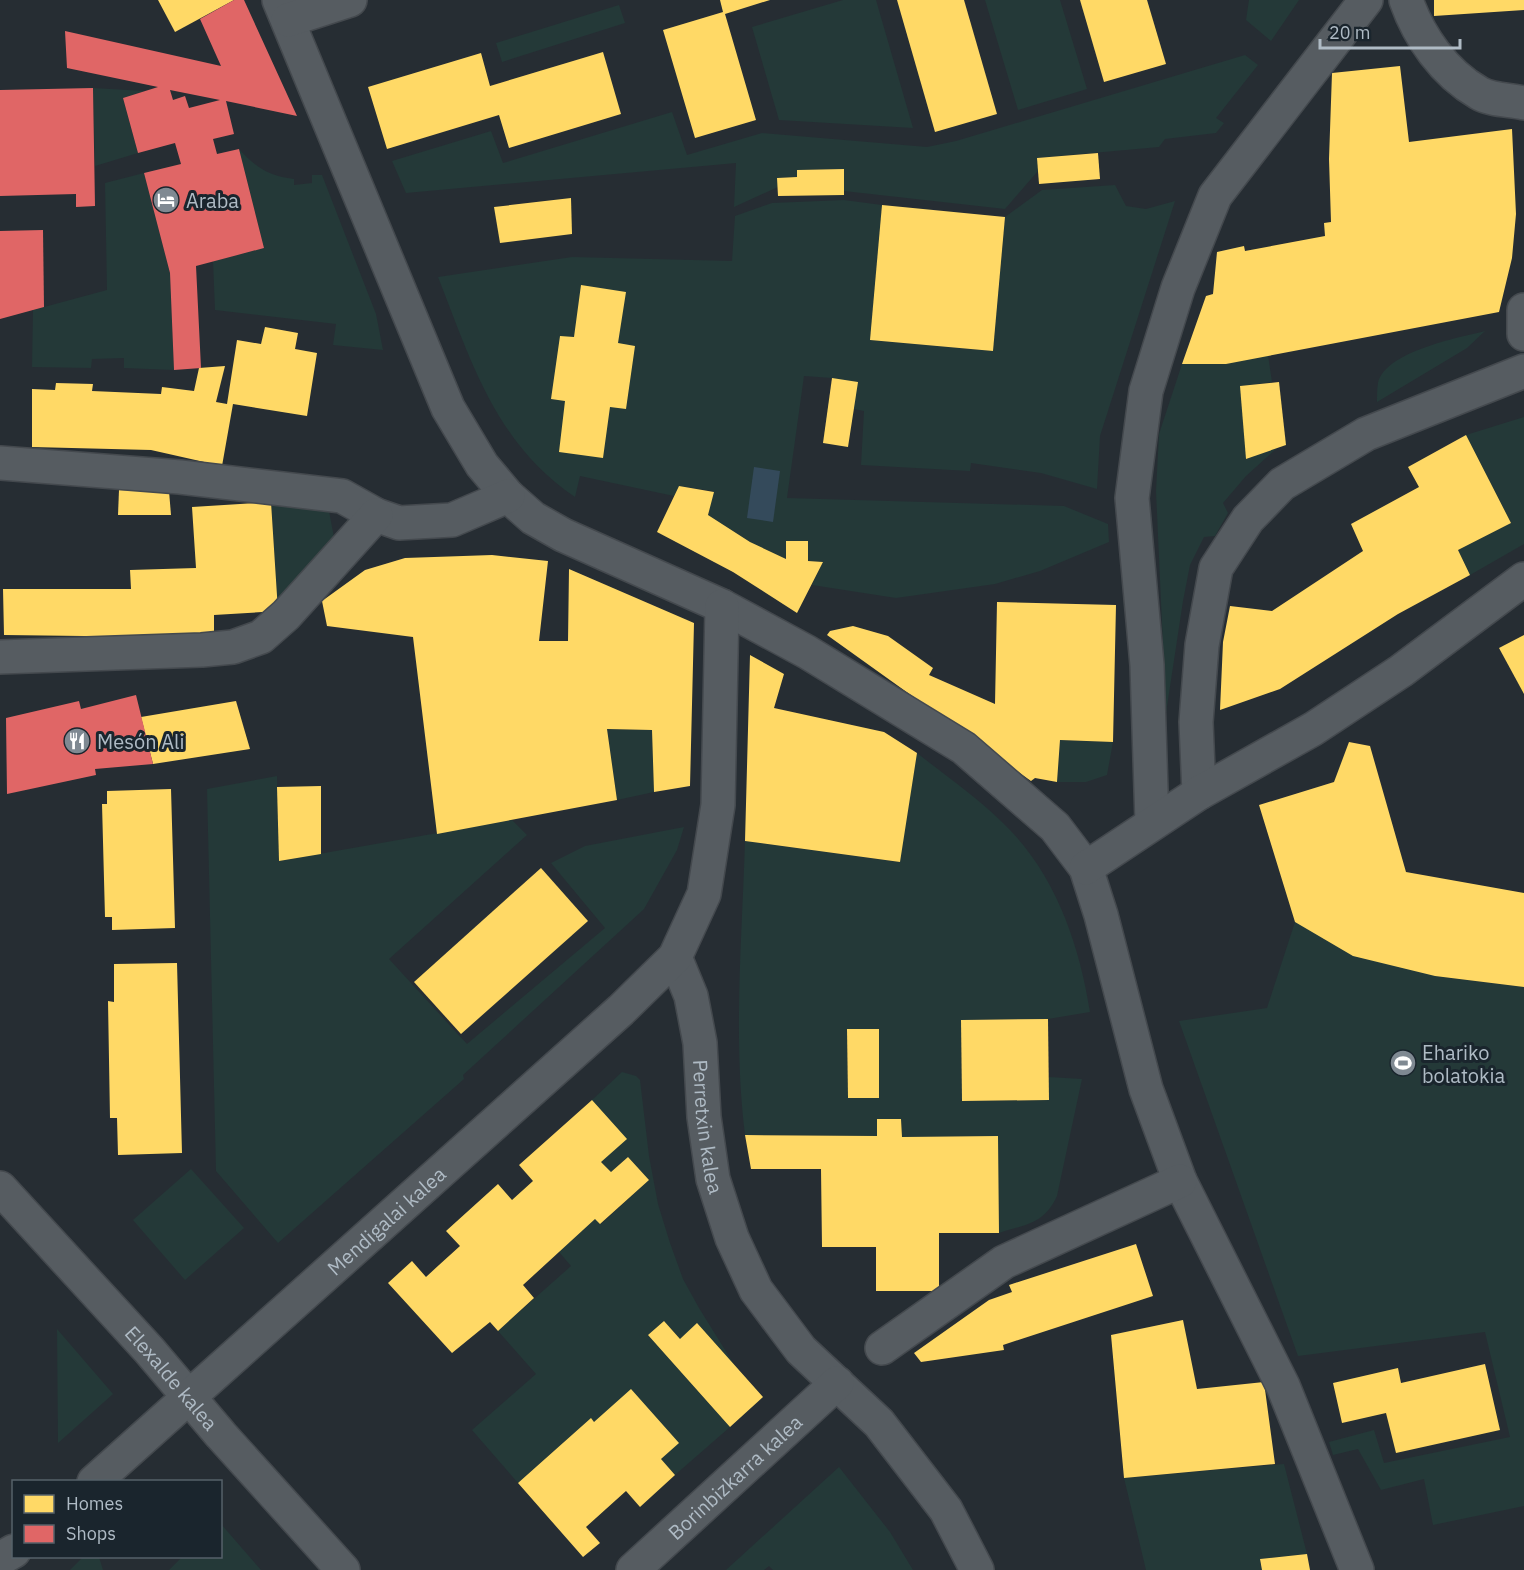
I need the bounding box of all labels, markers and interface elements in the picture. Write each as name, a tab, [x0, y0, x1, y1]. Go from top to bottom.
scale bar	[1320, 12, 1460, 50]
text: 20 m	[1329, 21, 1371, 44]
hotel icon: Araba	[151, 185, 181, 215]
place label: Araba	[186, 187, 239, 214]
restaurant icon: Mesón Ali	[62, 726, 92, 756]
place label: Mesón Ali	[97, 728, 185, 755]
place label: Ehariko bolatokia	[1422, 1039, 1506, 1089]
sports icon: Ehariko bolatokia	[1388, 1048, 1418, 1078]
street label: Perretxin kalea	[687, 1059, 730, 1197]
street label: Mendigalai kalea	[321, 1160, 451, 1281]
street label: Elexalde kalea	[119, 1320, 225, 1436]
street label: Borinbizkarra kalea	[662, 1408, 808, 1545]
legend	[12, 1480, 222, 1558]
text: Homes	[66, 1492, 123, 1515]
text: Shops	[66, 1522, 116, 1545]

